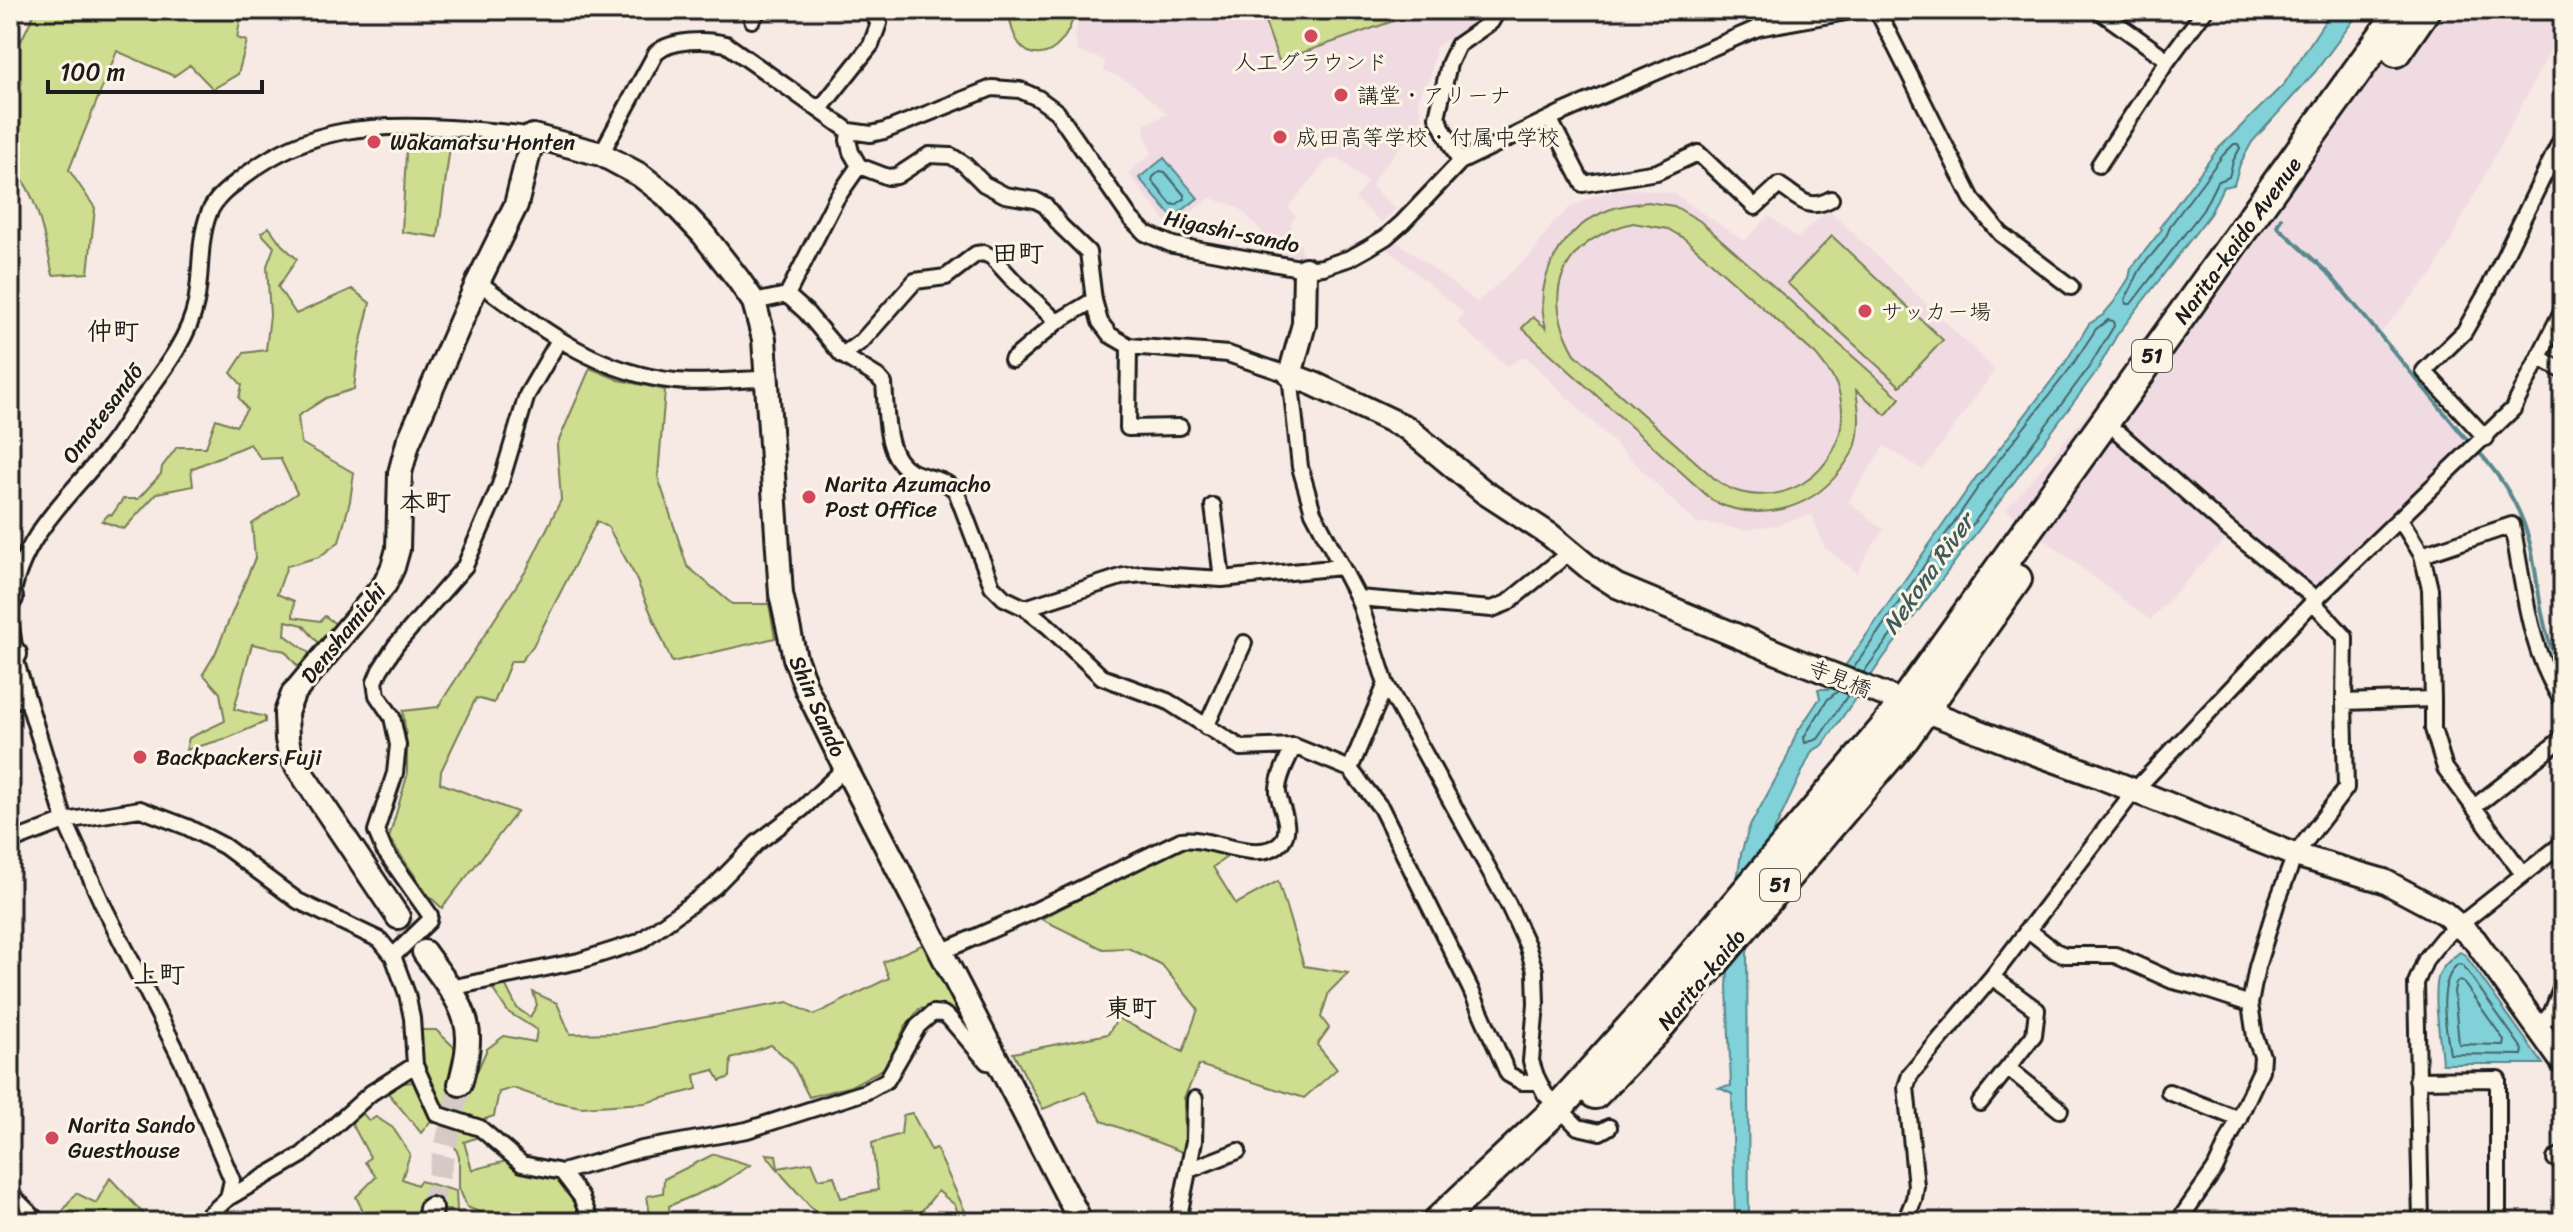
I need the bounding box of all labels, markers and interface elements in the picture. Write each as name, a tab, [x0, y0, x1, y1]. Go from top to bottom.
marker: 人工グラウンド	[1302, 27, 1320, 45]
place label: 人工グラウンド	[1234, 43, 1388, 82]
scale bar	[48, 44, 262, 94]
text: 100 m	[60, 51, 125, 93]
place label: 講堂・アリーナ	[1357, 76, 1511, 115]
marker: 講堂・アリーナ	[1332, 86, 1350, 104]
place label: 成田高等学校・付属中学校	[1296, 118, 1560, 157]
place label: Wakamatsu Honten	[390, 123, 575, 162]
marker: 成田高等学校・付属中学校	[1271, 128, 1289, 146]
marker: Wakamatsu Honten	[365, 133, 383, 151]
street label: Narita-kaido Avenue	[2163, 148, 2312, 332]
street label: Higashi-sando	[1161, 198, 1303, 265]
district label: 田町	[992, 230, 1044, 276]
place label: サッカー場	[1881, 292, 1991, 331]
marker: サッカー場	[1856, 302, 1874, 320]
district label: 仲町	[87, 308, 139, 354]
road number: 51	[2132, 340, 2172, 372]
street label: Omotesandō	[51, 353, 155, 472]
place label: Narita Azumacho Post Office	[825, 465, 991, 529]
district label: 本町	[399, 479, 451, 525]
marker: Narita Azumacho Post Office	[800, 488, 818, 506]
water label: Nekona River	[1871, 501, 1988, 643]
street label: Denshamichi	[290, 573, 397, 692]
street label: 寺見橋	[1802, 648, 1878, 709]
street label: Shin Sando	[778, 649, 857, 764]
place label: Backpackers Fuji	[156, 738, 322, 777]
marker: Backpackers Fuji	[131, 748, 149, 766]
road number: 51	[1760, 869, 1800, 901]
street label: Narita-kaido	[1647, 919, 1756, 1039]
district label: 上町	[133, 951, 185, 997]
district label: 東町	[1105, 985, 1157, 1031]
place label: Narita Sando Guesthouse	[68, 1106, 195, 1170]
marker: Narita Sando Guesthouse	[43, 1129, 61, 1147]

